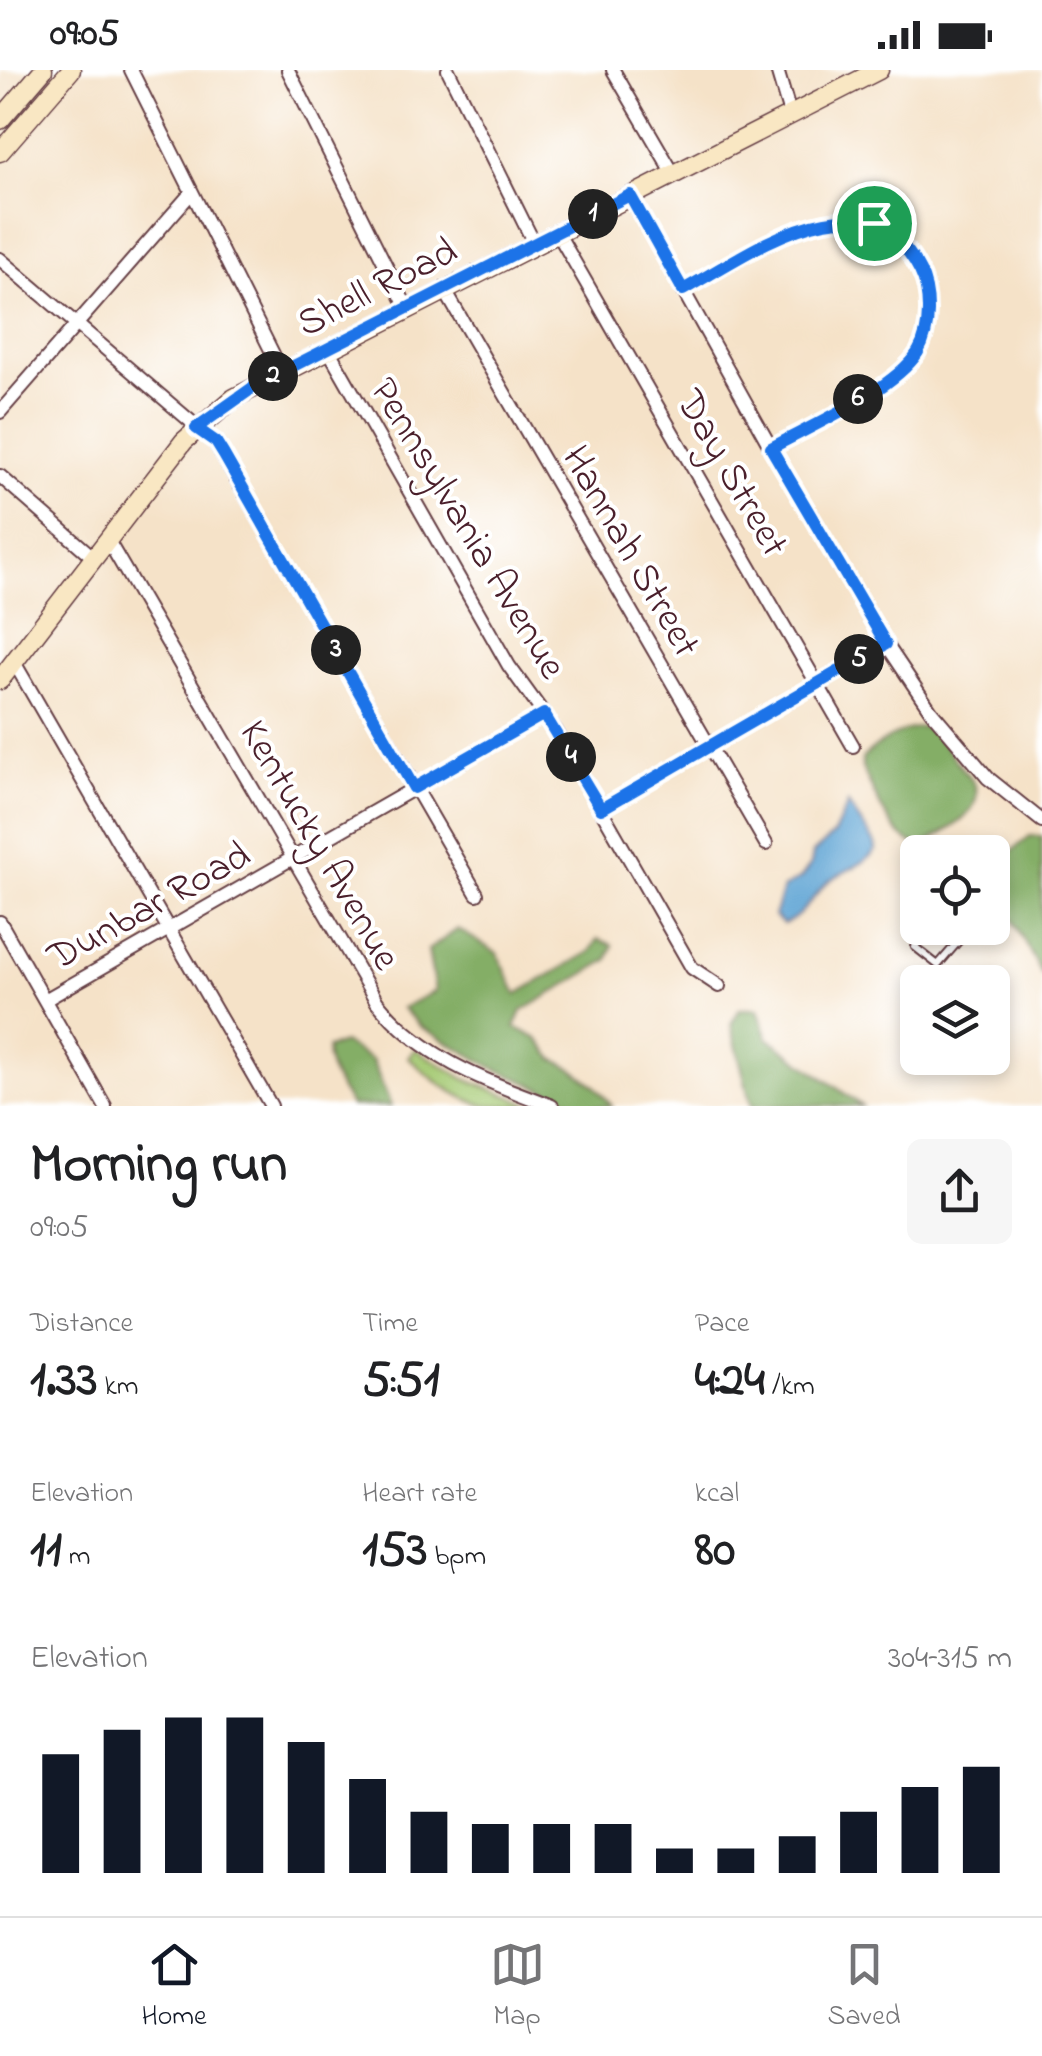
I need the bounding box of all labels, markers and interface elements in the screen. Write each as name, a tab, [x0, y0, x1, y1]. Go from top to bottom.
text: 09:05	[50, 7, 119, 63]
pin	[832, 181, 917, 266]
pin: 1	[568, 189, 618, 239]
text: 1	[589, 193, 597, 234]
icon: arrive	[847, 196, 902, 251]
street label: Shell Road	[288, 223, 469, 355]
pin: 2	[248, 351, 298, 401]
text: 2	[266, 355, 280, 396]
street label: Pennsylvania Avenue	[353, 367, 580, 691]
pin: 6	[833, 374, 883, 424]
text: 6	[852, 378, 864, 419]
street label: Day Street	[658, 379, 802, 569]
street label: Hannah Street	[545, 435, 714, 669]
pin: 3	[311, 625, 361, 675]
text: 3	[330, 629, 342, 670]
pin: 5	[834, 634, 884, 684]
text: 5	[851, 638, 867, 679]
street label: Kentucky Avenue	[222, 710, 414, 982]
pin: 4	[546, 732, 596, 782]
text: 4	[565, 736, 577, 777]
street label: Dunbar Road	[37, 828, 262, 989]
map controls	[900, 835, 1010, 1075]
button: locate	[900, 835, 1010, 945]
button: layers	[900, 965, 1010, 1075]
text: Morning run	[30, 1127, 287, 1207]
button: share	[907, 1139, 1012, 1244]
text: 09:05	[30, 1205, 88, 1252]
text: Distance	[30, 1304, 133, 1345]
text: Time	[362, 1304, 418, 1345]
text: Pace	[695, 1304, 749, 1345]
text: 1.33	[30, 1345, 97, 1418]
text: 5:51	[362, 1345, 440, 1418]
text: 4:24	[695, 1345, 765, 1418]
text: km	[97, 1367, 138, 1408]
text: /km	[765, 1367, 815, 1408]
text: Elevation	[30, 1474, 133, 1515]
text: Heart rate	[362, 1474, 477, 1515]
text: kcal	[695, 1474, 739, 1515]
text: 11	[30, 1515, 62, 1588]
text: 153	[362, 1515, 427, 1588]
text: 80	[695, 1515, 735, 1588]
text: m	[62, 1537, 91, 1578]
text: bpm	[427, 1537, 486, 1578]
text: Elevation	[30, 1636, 148, 1683]
text: 304–315 m	[888, 1636, 1012, 1683]
tab: Home	[141, 1937, 207, 2038]
tab: Map	[490, 1937, 545, 2038]
tab: Saved	[827, 1937, 901, 2038]

